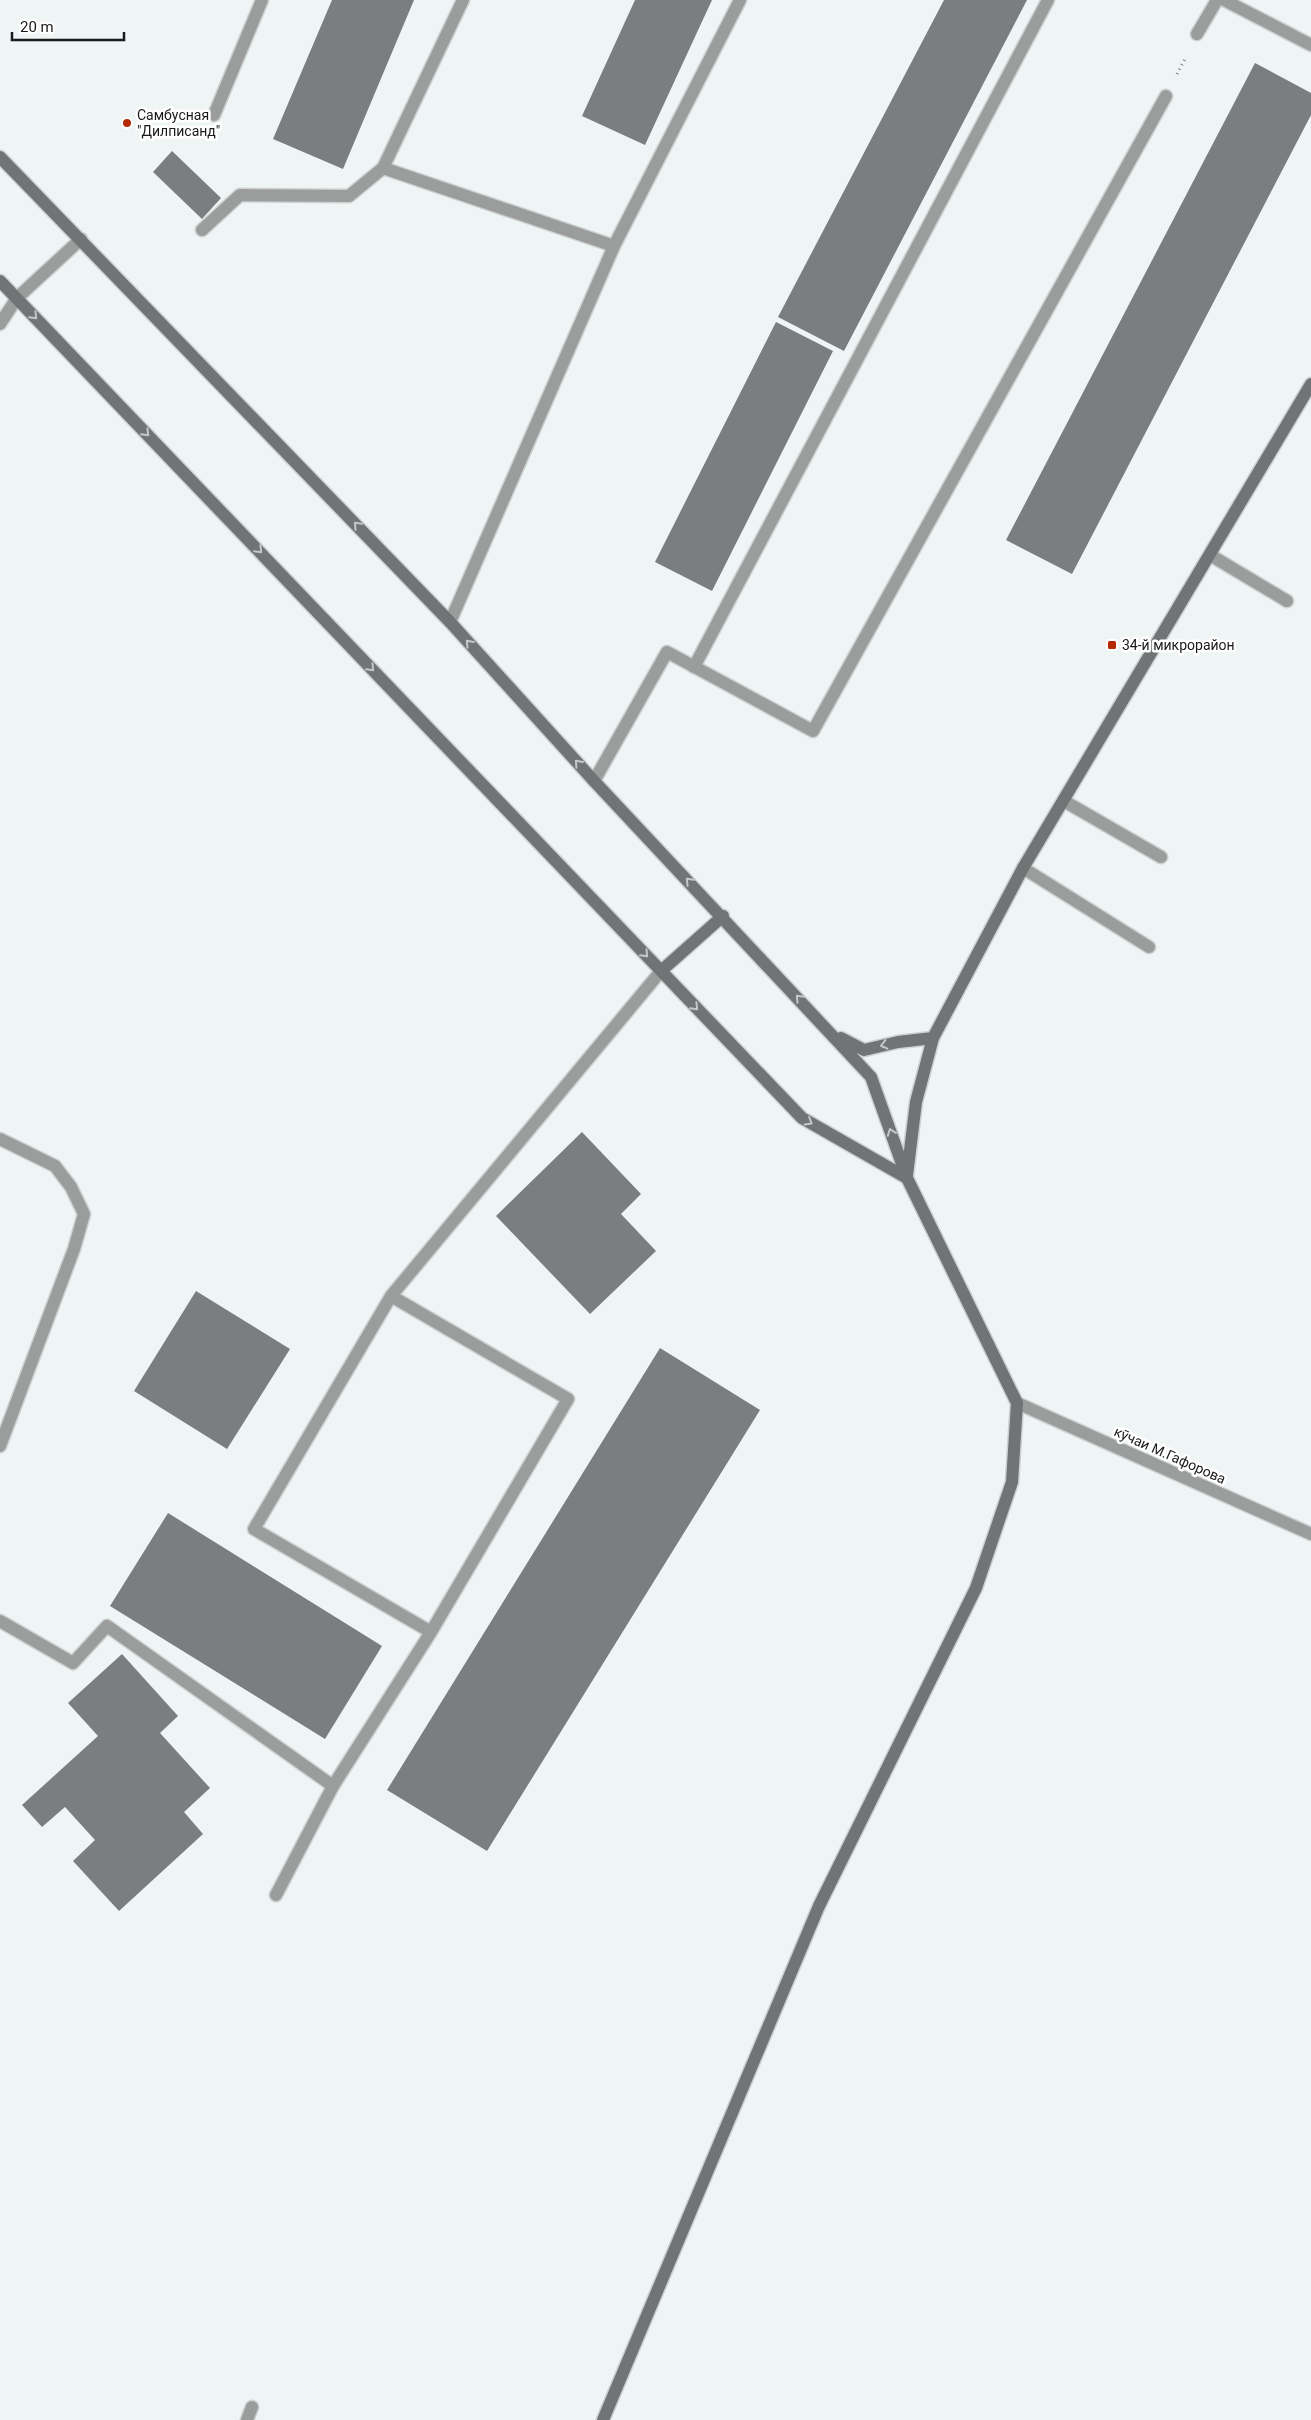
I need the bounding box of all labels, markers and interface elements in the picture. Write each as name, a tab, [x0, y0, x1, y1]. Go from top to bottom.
scale bar	[12, 10, 125, 42]
text: 20 m	[20, 18, 54, 36]
place label: Самбусная "Дилписанд"	[137, 107, 220, 139]
marker: Самбусная "Дилписанд"	[121, 117, 133, 129]
one-way arrow	[28, 310, 37, 319]
one-way arrow	[140, 427, 149, 436]
one-way arrow	[354, 521, 363, 530]
one-way arrow	[253, 545, 262, 554]
place label: 34-й микрорайон	[1122, 637, 1235, 653]
one-way arrow	[465, 639, 474, 648]
marker: 34-й микрорайон	[1106, 639, 1118, 651]
one-way arrow	[365, 662, 374, 671]
one-way arrow	[575, 760, 584, 769]
one-way arrow	[686, 878, 695, 887]
one-way arrow	[639, 949, 648, 958]
one-way arrow	[796, 994, 805, 1003]
one-way arrow	[689, 1001, 698, 1010]
one-way arrow	[880, 1039, 889, 1050]
one-way arrow	[803, 1115, 812, 1125]
one-way arrow	[887, 1128, 897, 1137]
street label: кӯчаи М.Гафорова	[1112, 1423, 1228, 1487]

